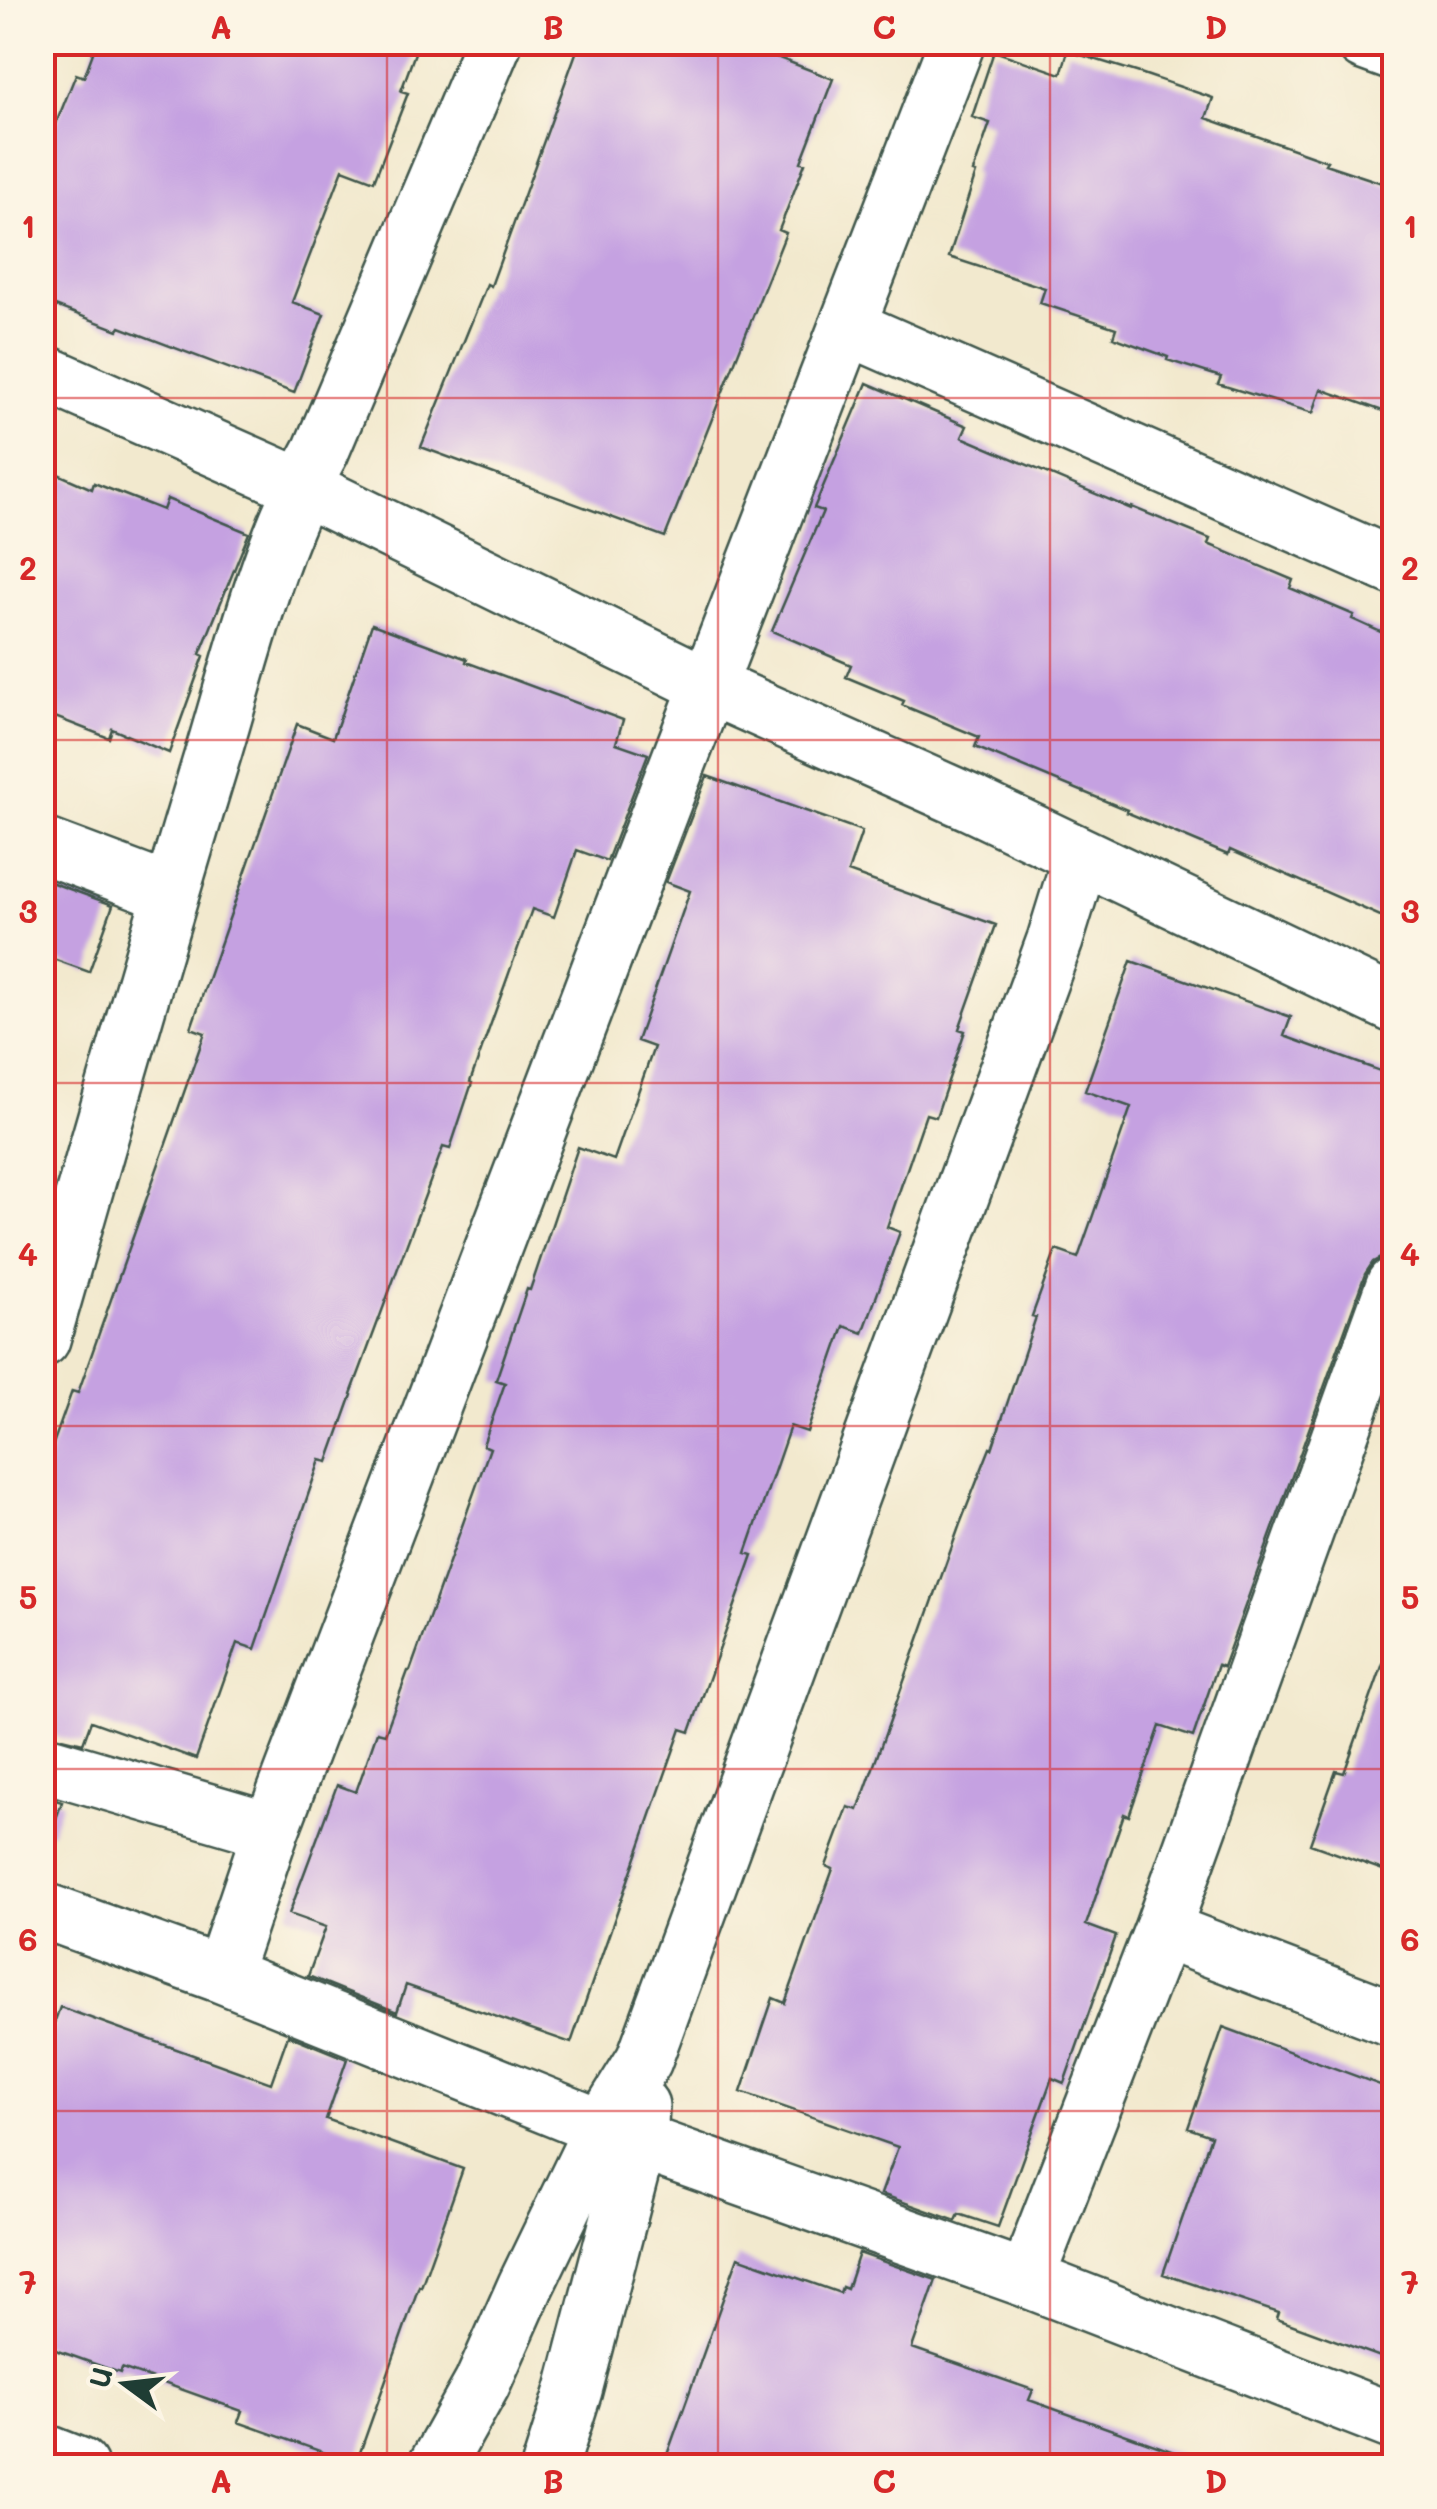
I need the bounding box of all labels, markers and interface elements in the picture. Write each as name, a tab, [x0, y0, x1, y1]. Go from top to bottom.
text: A	[210, 5, 232, 47]
text: B	[542, 5, 564, 47]
text: C	[872, 5, 896, 47]
text: D	[1205, 5, 1227, 47]
text: 1	[21, 204, 35, 246]
text: 1	[1403, 204, 1417, 246]
text: 2	[19, 546, 37, 588]
text: 2	[1401, 546, 1419, 588]
text: 3	[18, 889, 38, 931]
text: 3	[1400, 889, 1420, 931]
text: 4	[18, 1232, 38, 1274]
text: 4	[1400, 1232, 1420, 1274]
text: 5	[19, 1575, 37, 1617]
text: 5	[1401, 1575, 1419, 1617]
text: 6	[18, 1917, 38, 1959]
text: 6	[1400, 1917, 1420, 1959]
text: 7	[19, 2260, 37, 2302]
text: 7	[1401, 2260, 1419, 2302]
north arrow	[75, 2334, 175, 2434]
text: U	[80, 2363, 120, 2391]
text: A	[210, 2459, 232, 2501]
text: B	[542, 2459, 564, 2501]
text: C	[872, 2459, 896, 2501]
text: D	[1205, 2459, 1227, 2501]

